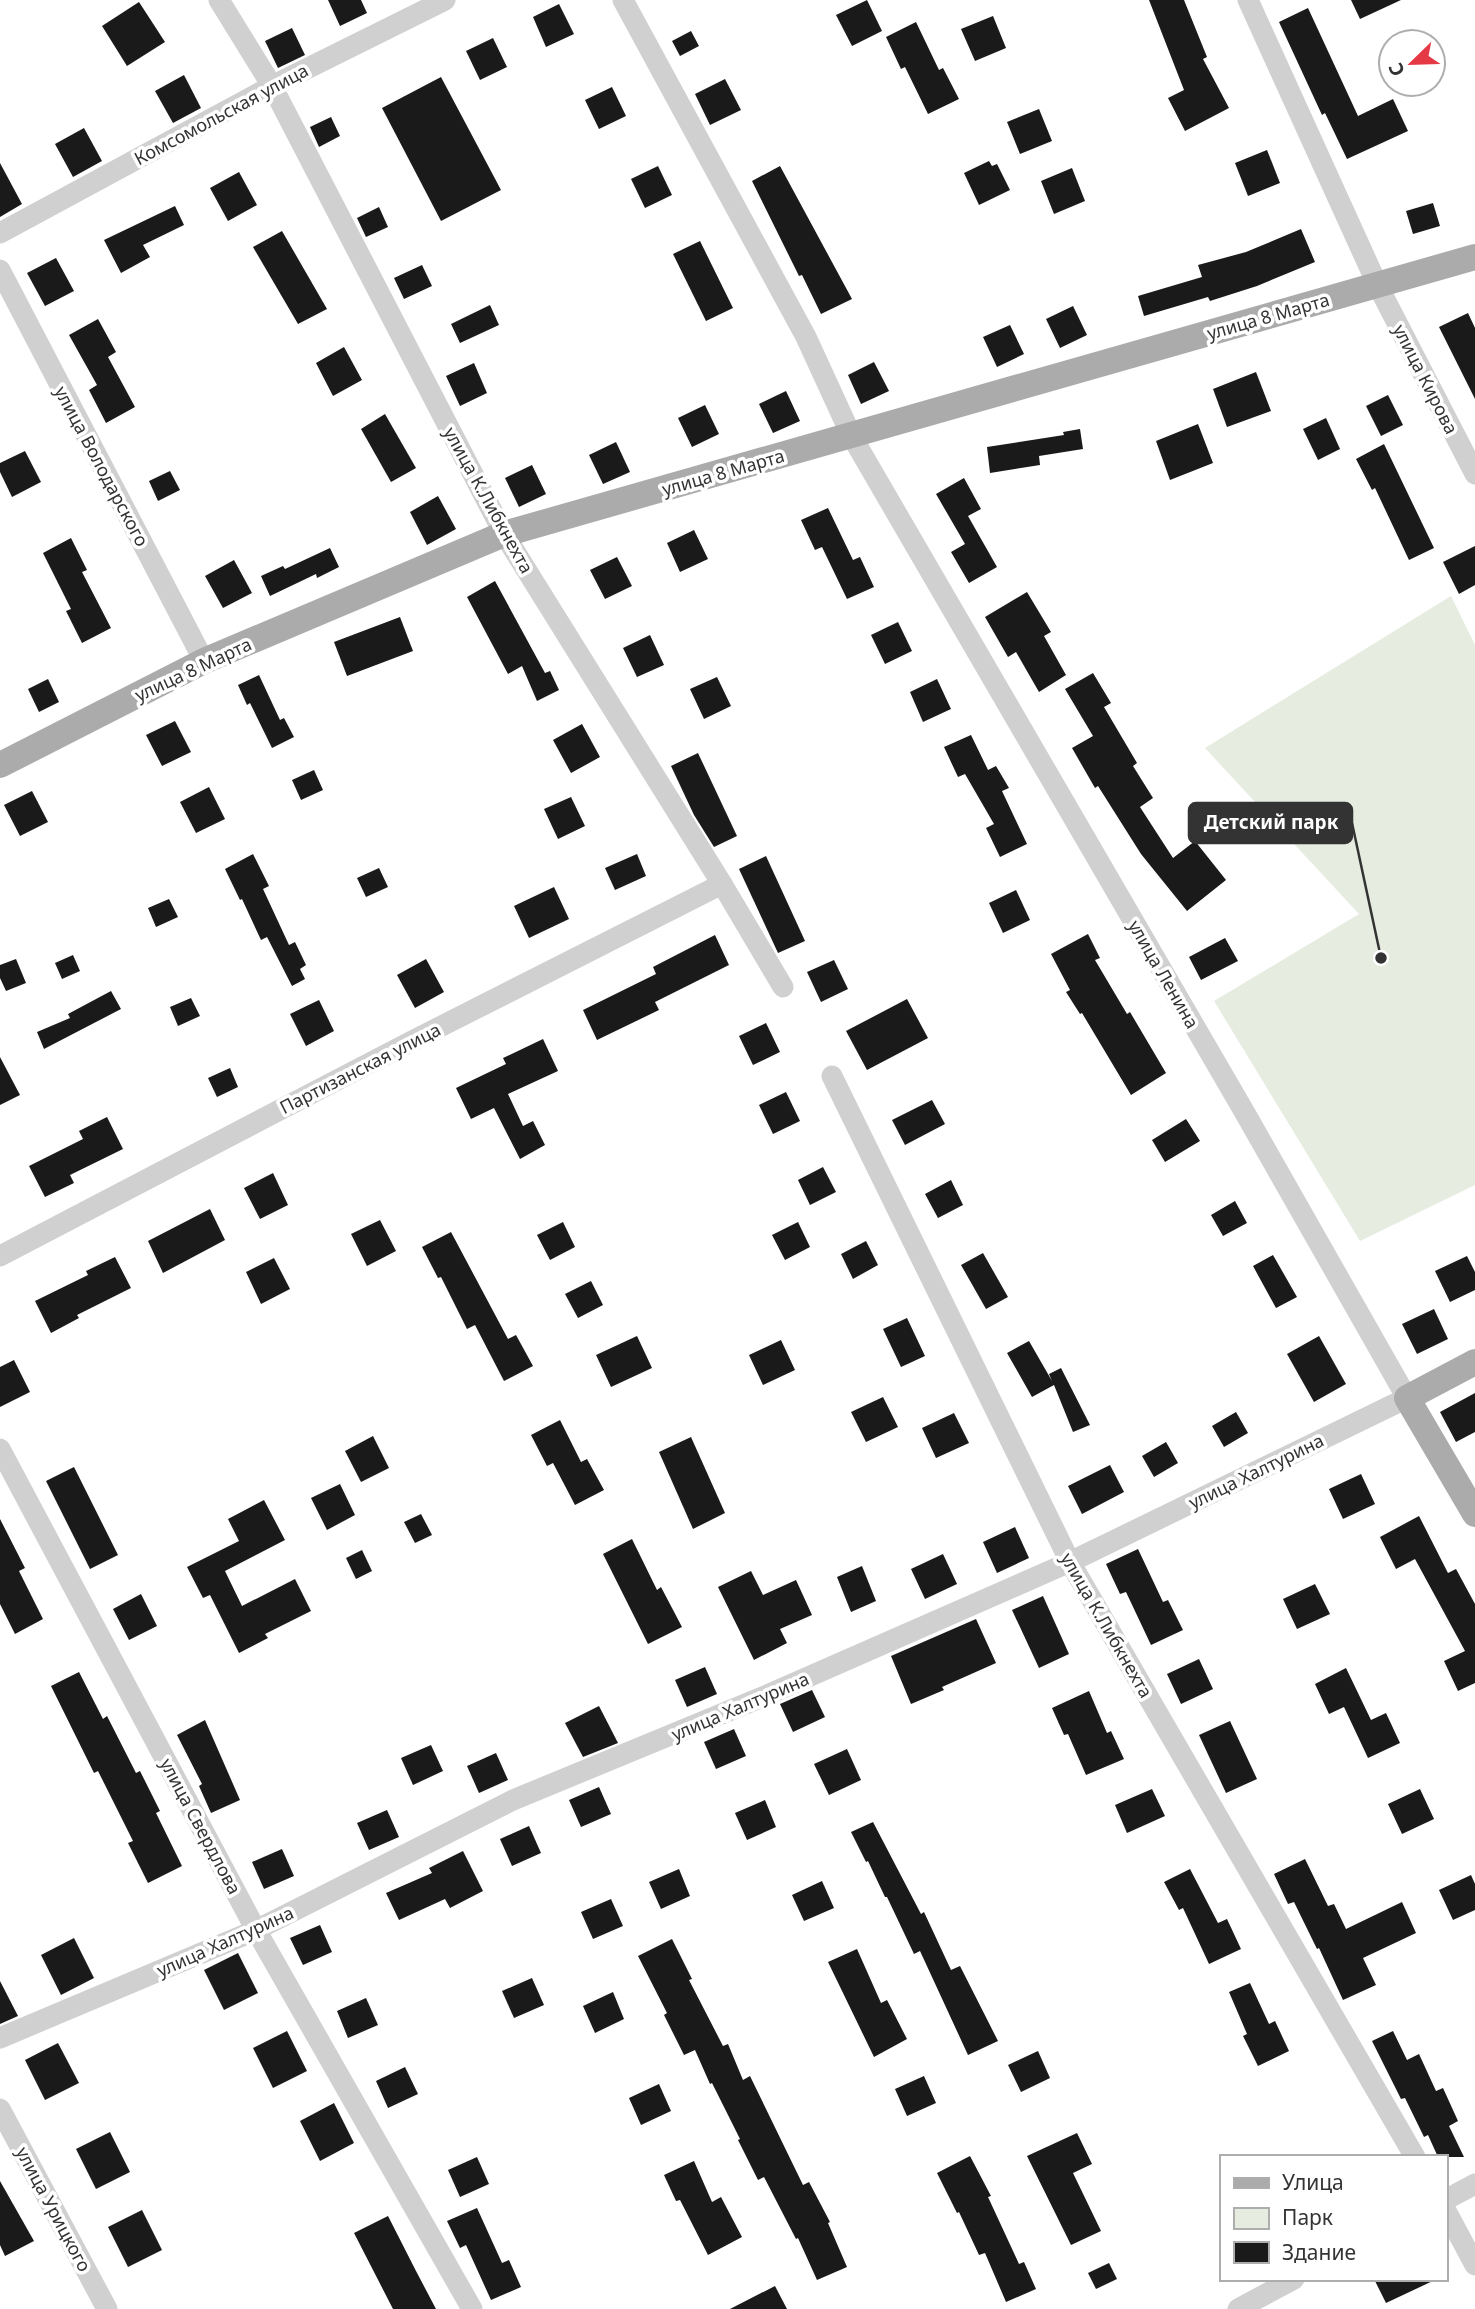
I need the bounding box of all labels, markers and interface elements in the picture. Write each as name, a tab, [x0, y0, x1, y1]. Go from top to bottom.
north arrow	[1377, 28, 1447, 98]
street label: Комсомольская улица	[130, 58, 312, 170]
text: С	[1382, 59, 1411, 80]
street label: улица 8 Марта	[1204, 287, 1332, 345]
street label: улица Кирова	[1388, 320, 1464, 438]
street label: улица Володарского	[50, 382, 154, 550]
street label: улица К.Либкнехта	[439, 422, 539, 578]
street label: улица 8 Марта	[659, 443, 787, 501]
street label: улица 8 Марта	[131, 631, 255, 707]
callout: Детский парк	[1189, 803, 1352, 843]
text: Детский парк	[1204, 809, 1339, 835]
street label: улица Ленина	[1123, 915, 1205, 1033]
street label: Партизанская улица	[275, 1017, 445, 1119]
street label: улица Халтурина	[1184, 1428, 1328, 1514]
street label: улица К.Либкнехта	[1056, 1548, 1158, 1702]
street label: улица Халтурина	[667, 1666, 813, 1746]
street label: улица Свердлова	[155, 1754, 247, 1898]
street label: улица Халтурина	[153, 1900, 297, 1982]
street label: улица Урицкого	[11, 2142, 97, 2276]
legend	[1220, 2155, 1447, 2281]
text: Улица	[1282, 2168, 1344, 2196]
text: Парк	[1282, 2203, 1333, 2231]
text: Здание	[1282, 2238, 1356, 2266]

